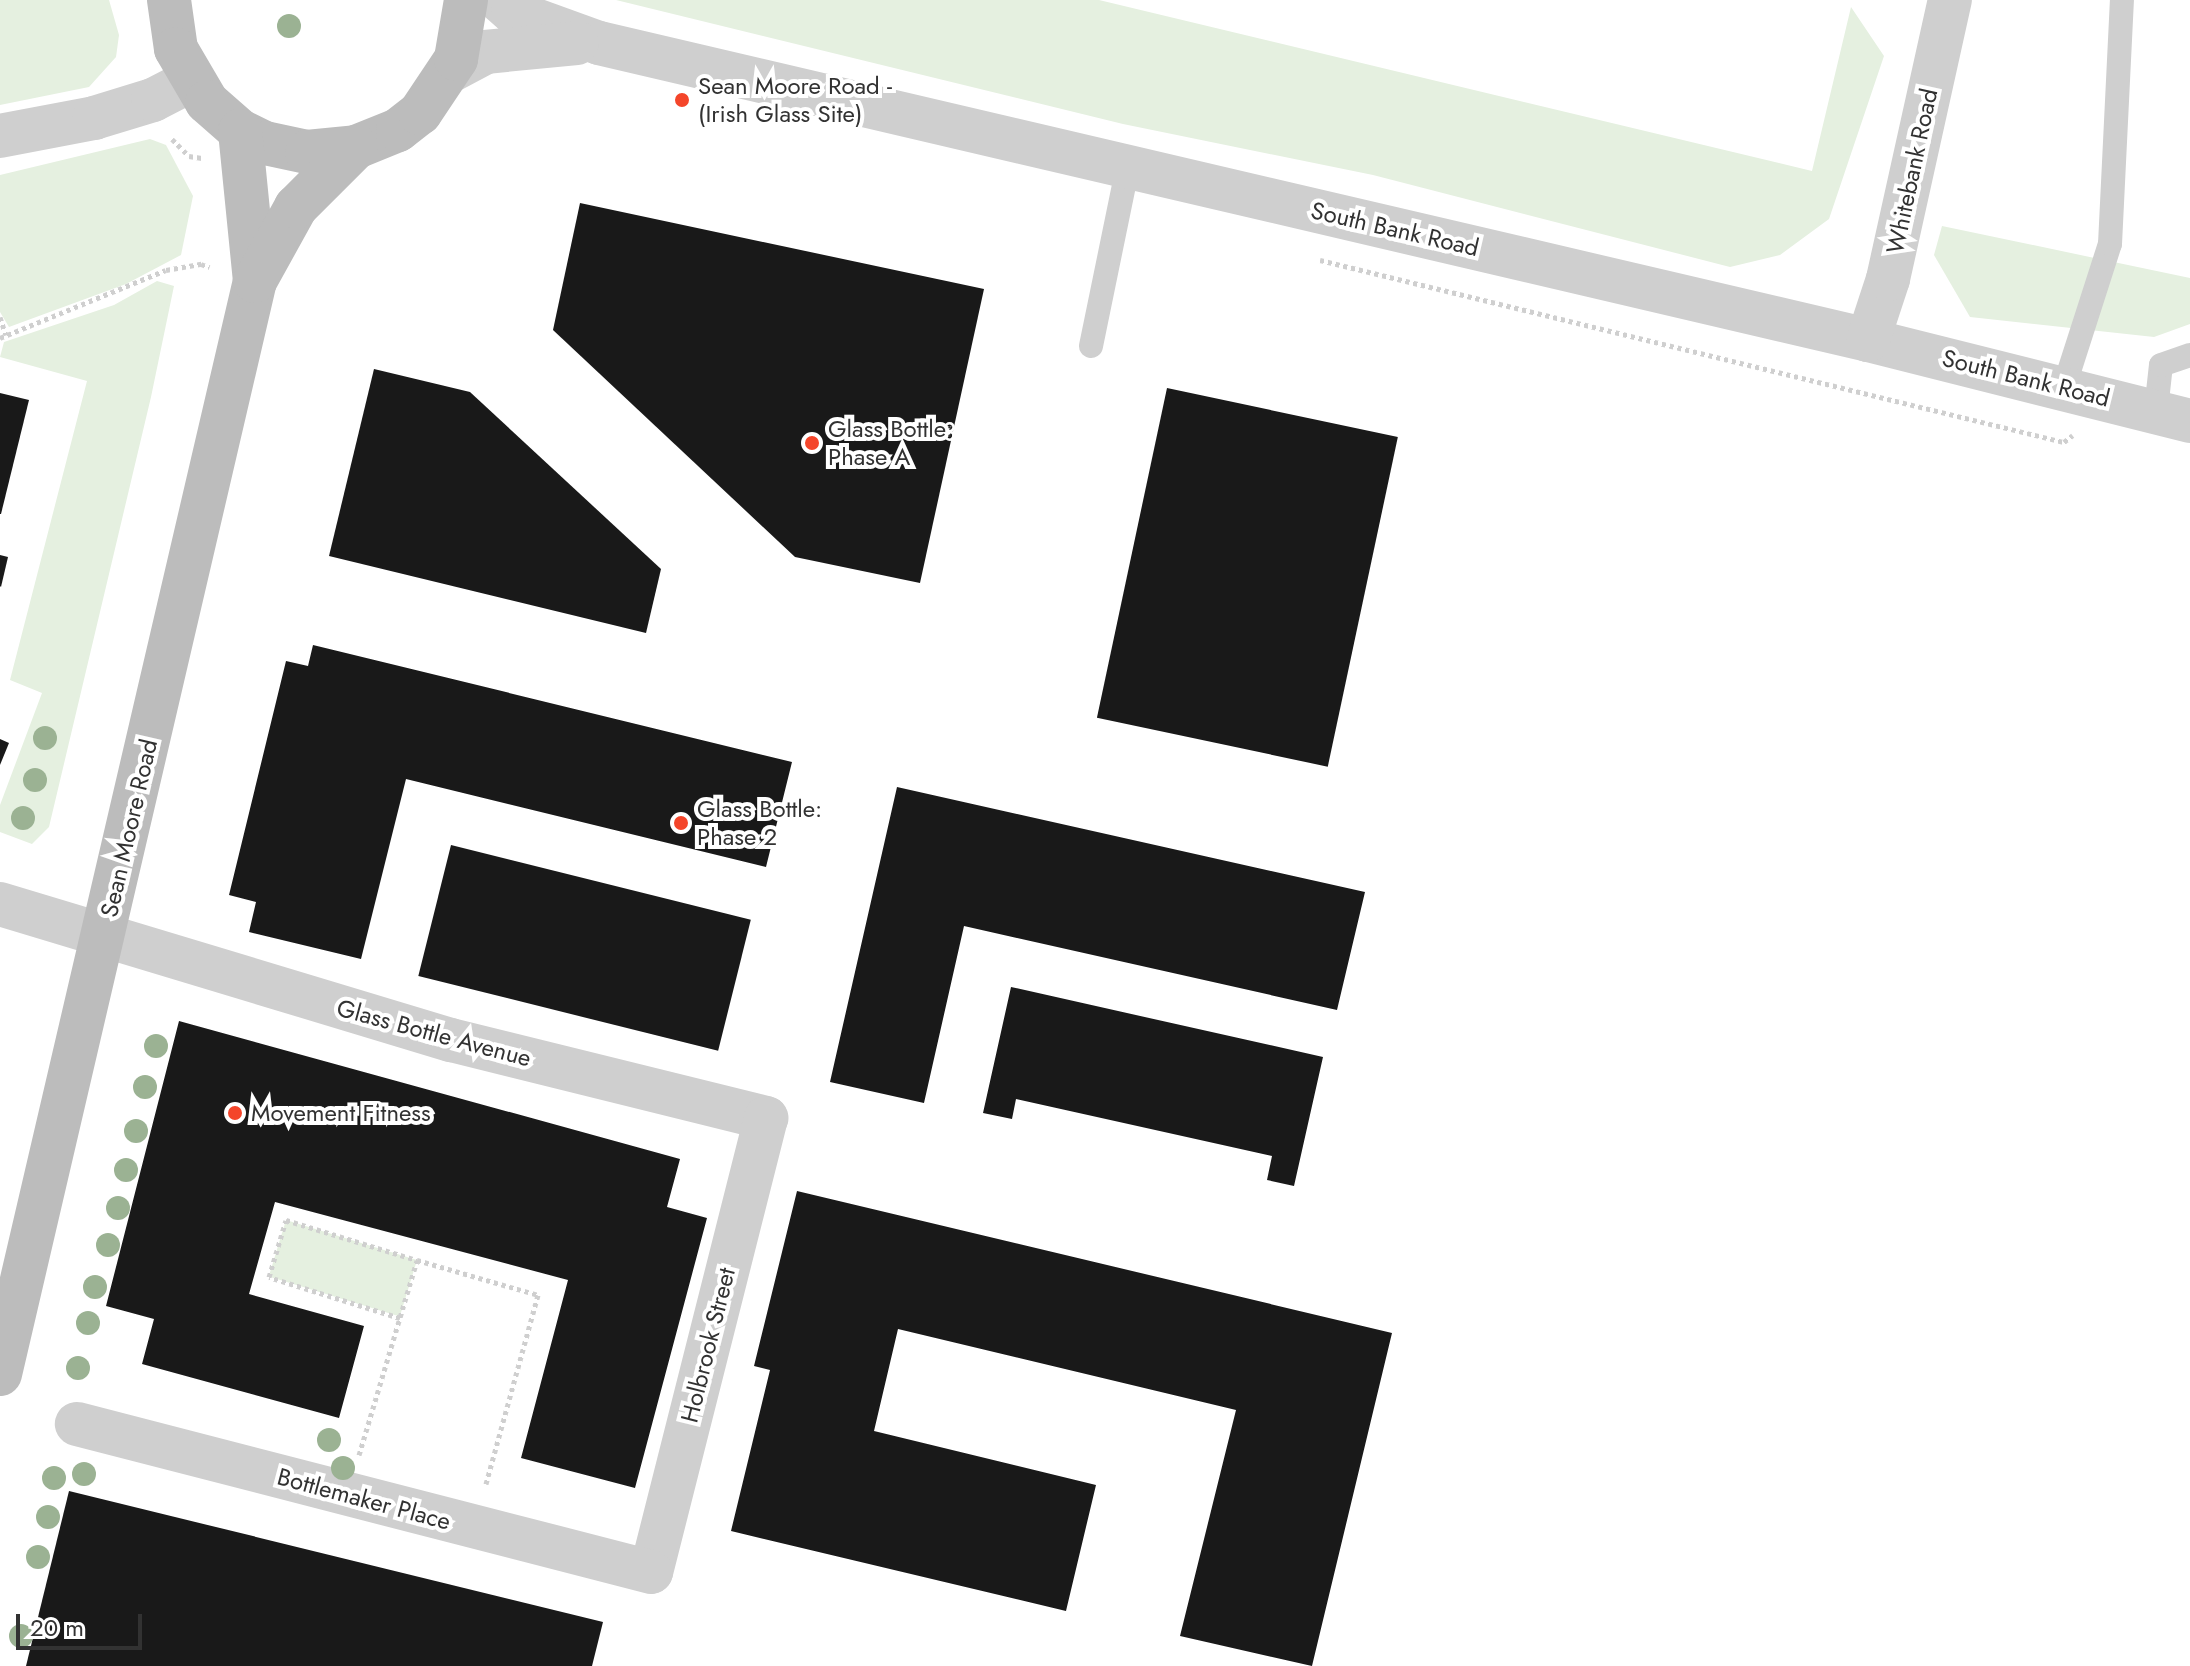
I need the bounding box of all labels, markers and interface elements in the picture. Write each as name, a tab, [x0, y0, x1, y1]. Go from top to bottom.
place label: Sean Moore Road - (Irish Glass Site)	[698, 72, 892, 128]
street label: Whitebank Road	[1880, 86, 1944, 256]
marker: Sean Moore Road - (Irish Glass Site)	[673, 91, 691, 109]
street label: South Bank Road	[1308, 196, 1482, 262]
street label: South Bank Road	[1939, 343, 2113, 413]
place label: Glass Bottle: Phase A	[828, 415, 953, 471]
marker: Glass Bottle: Phase A	[803, 434, 821, 452]
street label: Sean Moore Road	[95, 736, 163, 920]
place label: Glass Bottle: Phase 2	[697, 795, 822, 851]
marker: Glass Bottle: Phase 2	[672, 814, 690, 832]
street label: Glass Bottle Avenue	[334, 993, 534, 1073]
place label: Movement Fitness	[251, 1099, 431, 1127]
marker: Movement Fitness	[226, 1104, 244, 1122]
street label: Holbrook Street	[675, 1265, 741, 1425]
street label: Bottlemaker Place	[274, 1462, 454, 1536]
scale bar	[20, 1598, 146, 1648]
text: 20 m	[30, 1610, 84, 1645]

